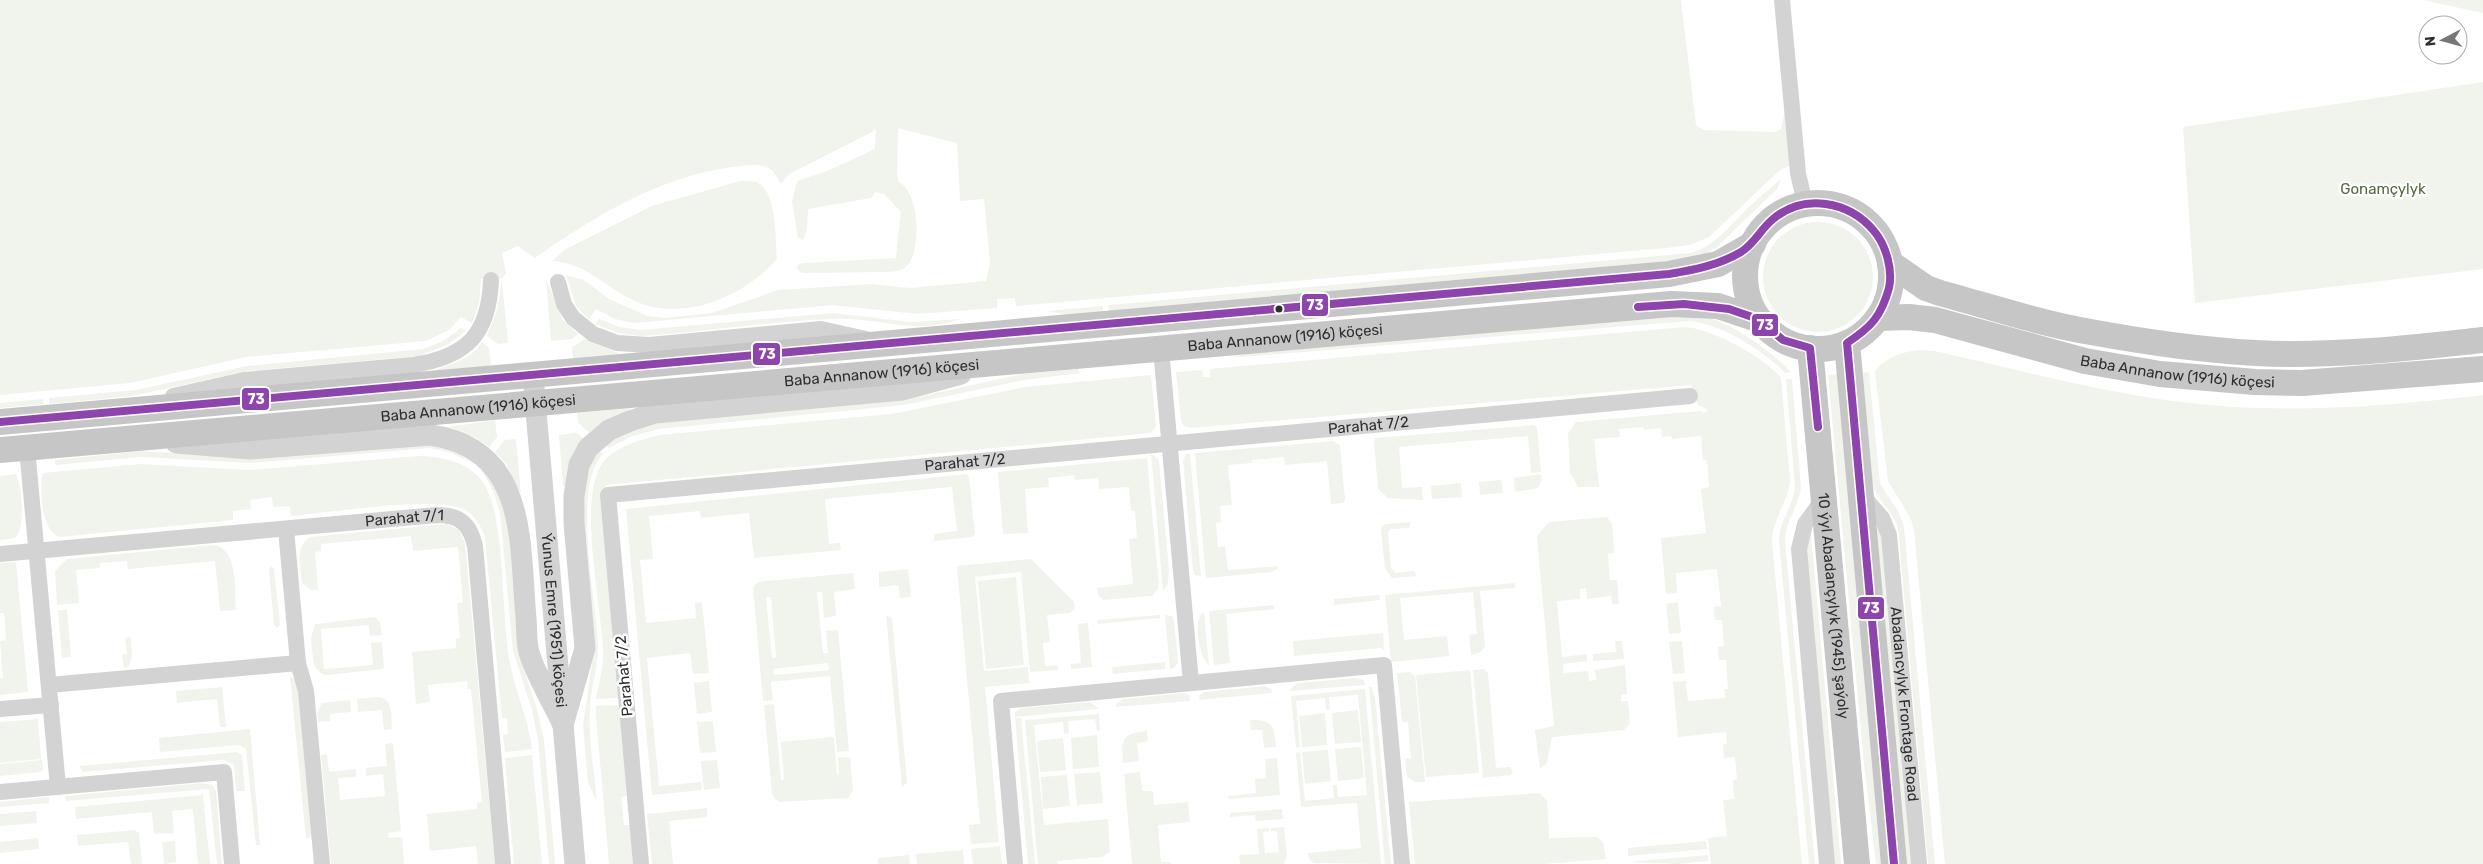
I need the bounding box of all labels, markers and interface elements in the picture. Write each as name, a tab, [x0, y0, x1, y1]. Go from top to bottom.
north arrow	[2418, 15, 2468, 65]
text: N	[2422, 35, 2440, 47]
park label: Gonamçylyk	[2340, 180, 2426, 198]
line badge: 73	[1301, 293, 1329, 317]
text: 73	[1306, 297, 1324, 314]
unlabelled marker	[1274, 304, 1284, 314]
line badge: 73	[1751, 313, 1779, 337]
text: 73	[1756, 317, 1774, 334]
street label: Baba Annanow (1916) köçesi	[1187, 320, 1383, 355]
line badge: 73	[752, 342, 781, 366]
text: 73	[758, 346, 776, 363]
street label: Baba Annanow (1916) köçesi	[2079, 351, 2275, 391]
street label: Baba Annanow (1916) köçesi	[783, 355, 980, 390]
line badge: 73	[241, 387, 270, 411]
text: 73	[247, 391, 265, 408]
street label: Baba Annanow (1916) köçesi	[380, 391, 577, 426]
street label: Parahat 7/2	[1327, 413, 1410, 438]
street label: Parahat 7/2	[924, 450, 1006, 475]
street label: 10 ýyl Abadançylyk (1945) şaýoly	[1814, 492, 1853, 720]
street label: Parahat 7/1	[364, 506, 444, 530]
street label: Ýunus Emre (1951) köçesi	[538, 532, 570, 708]
line badge: 73	[1857, 596, 1885, 620]
text: 73	[1862, 600, 1880, 617]
street label: Abadancylyk Frontage Road	[1887, 606, 1922, 802]
street label: Parahat 7/2	[611, 635, 636, 717]

